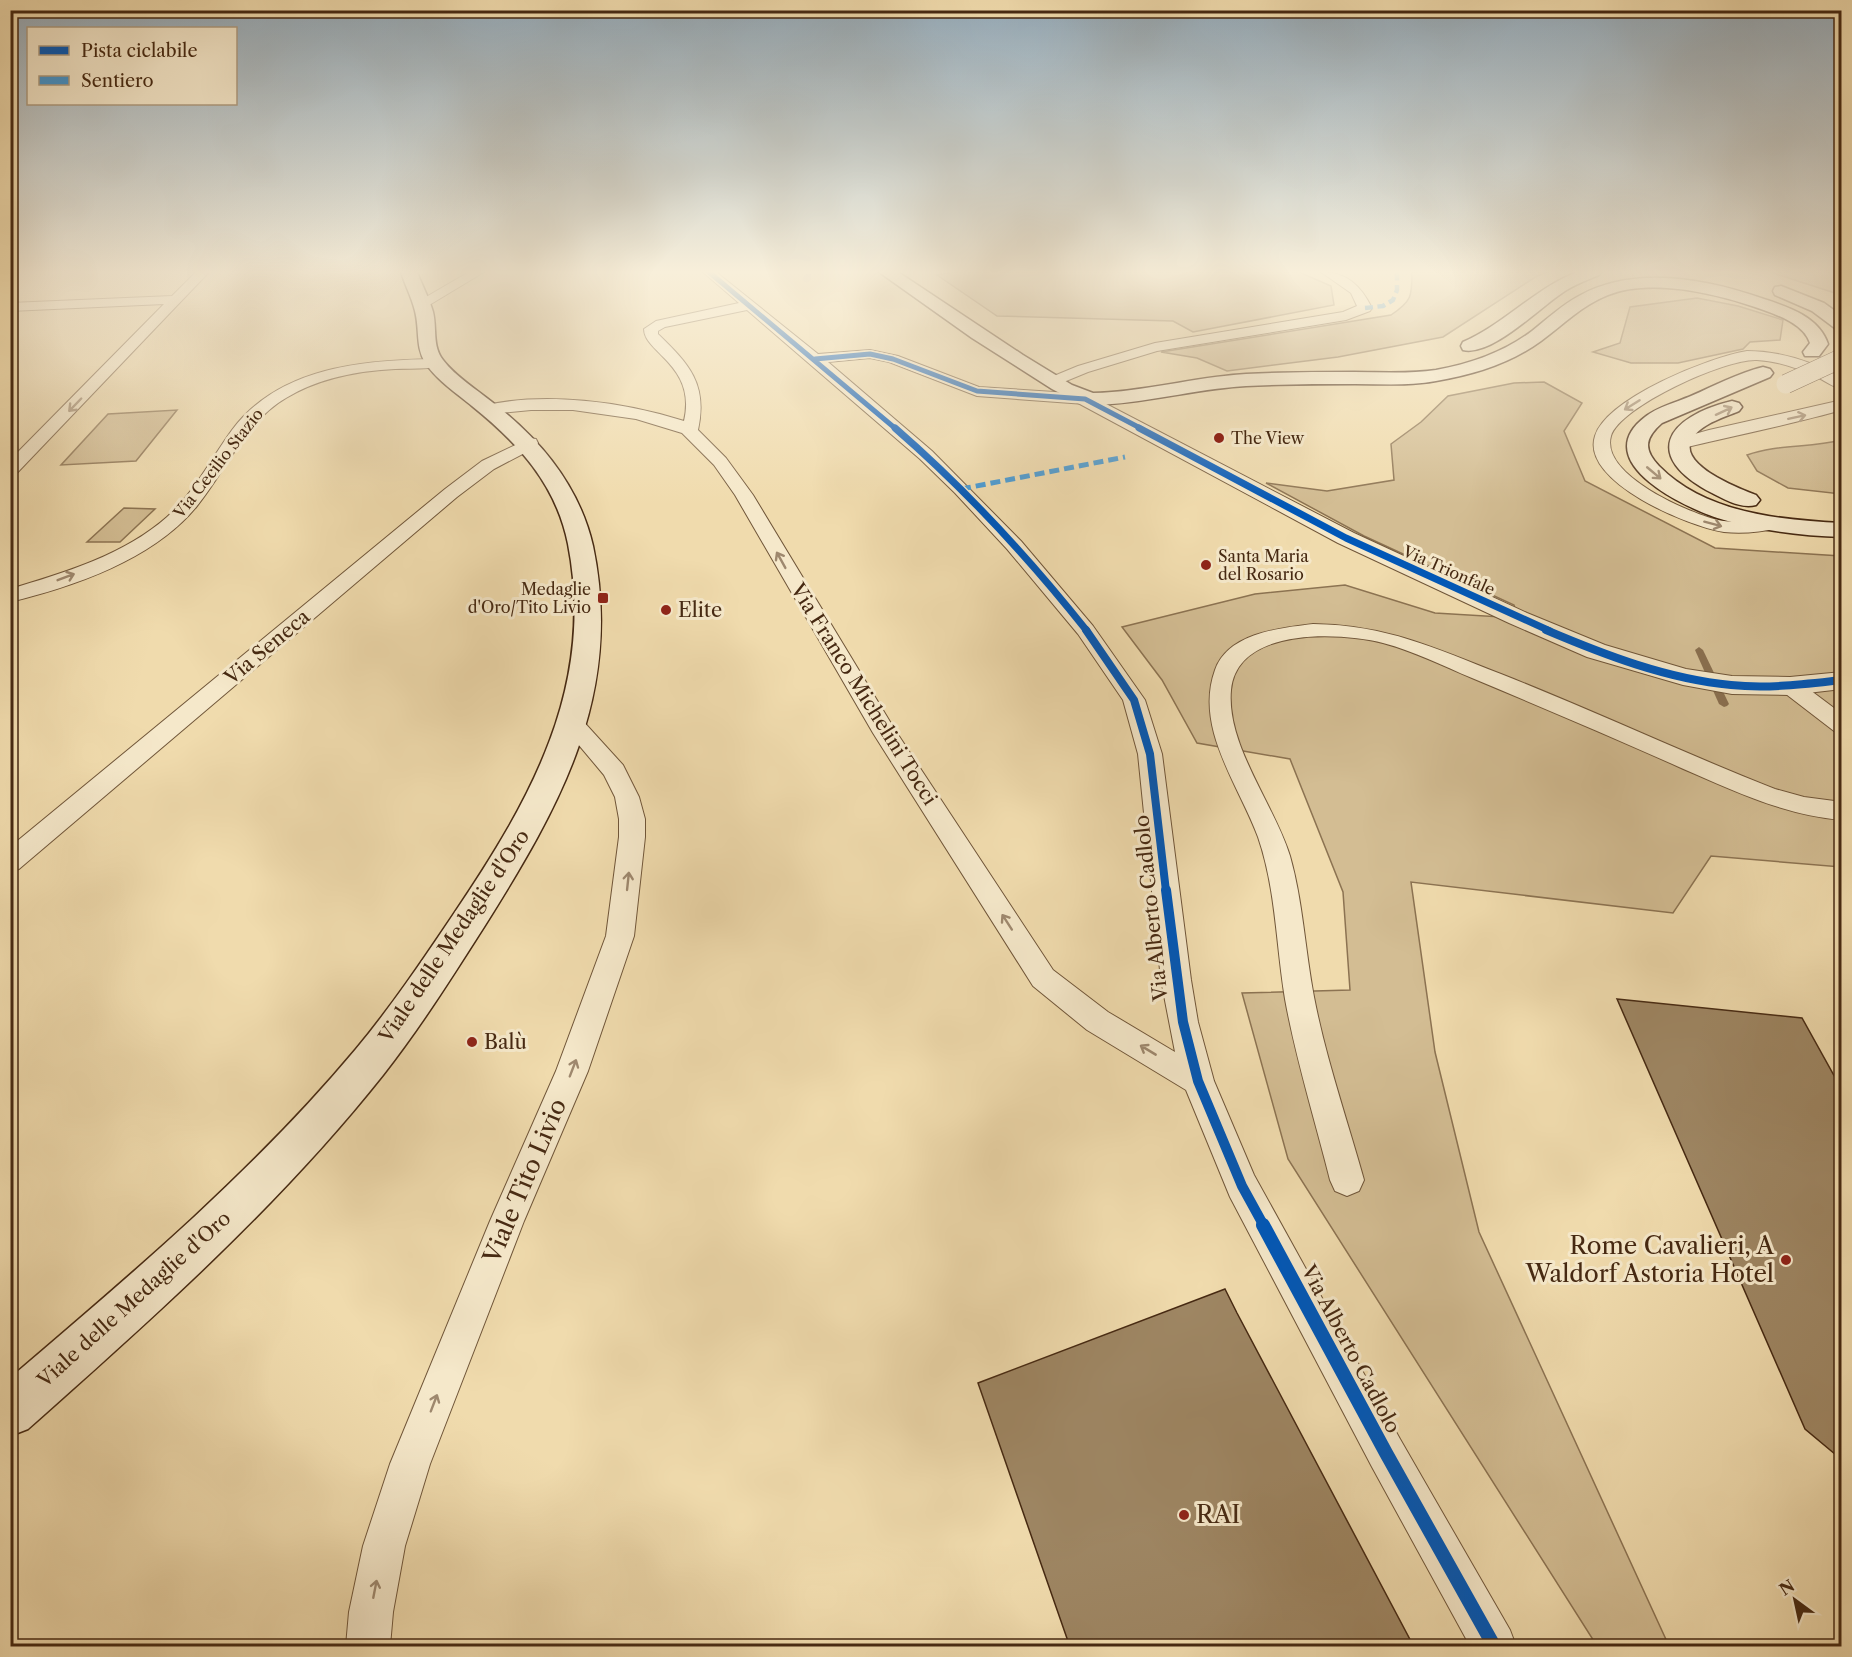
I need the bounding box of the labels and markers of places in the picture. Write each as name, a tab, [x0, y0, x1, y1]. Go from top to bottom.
place label: The View	[1231, 428, 1305, 448]
marker: The View	[1212, 431, 1226, 445]
place label: Santa Maria del Rosario	[1218, 546, 1309, 584]
marker: Santa Maria del Rosario	[1199, 558, 1213, 572]
place label: Medaglie d'Oro/Tito Livio	[468, 579, 591, 617]
marker: Medaglie d'Oro/Tito Livio	[596, 591, 610, 605]
place label: Elite	[678, 598, 722, 622]
marker: Elite	[659, 603, 673, 617]
place label: Balù	[484, 1030, 526, 1054]
marker: Balù	[465, 1035, 479, 1049]
place label: Rome Cavalieri, A Waldorf Astoria Hotel	[1524, 1231, 1775, 1288]
marker: Rome Cavalieri, A Waldorf Astoria Hotel	[1779, 1253, 1793, 1267]
place label: RAI	[1196, 1500, 1240, 1529]
marker: RAI	[1177, 1508, 1191, 1522]

